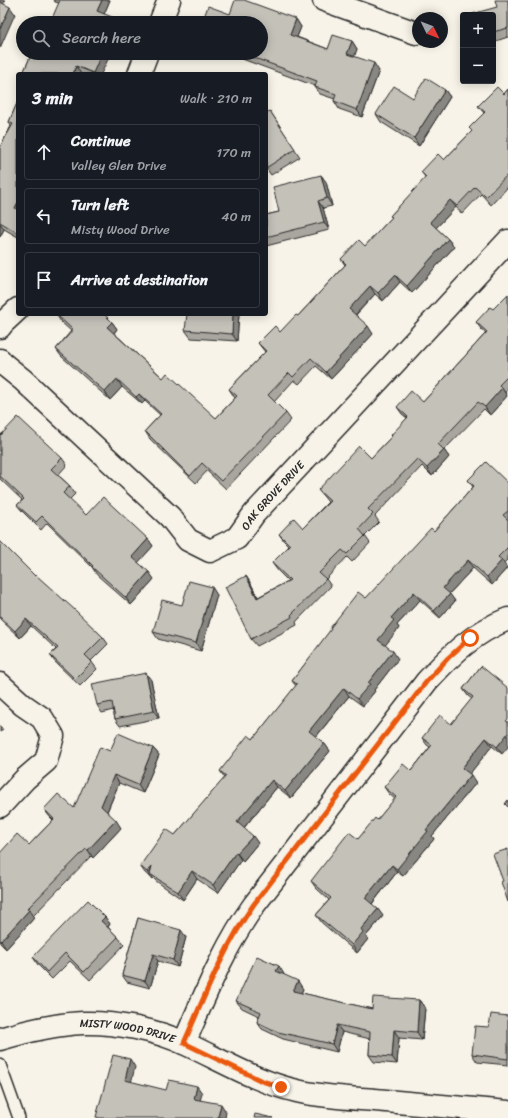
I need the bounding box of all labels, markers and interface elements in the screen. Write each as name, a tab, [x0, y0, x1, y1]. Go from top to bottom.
north arrow	[412, 12, 448, 48]
map controls	[460, 12, 496, 84]
button: +	[460, 12, 496, 48]
search box	[16, 16, 268, 60]
text: Search here	[62, 25, 141, 51]
icon: search	[30, 27, 52, 49]
button: −	[460, 48, 496, 84]
text: 3 min	[32, 83, 73, 113]
text: Walk · 210 m	[180, 87, 252, 110]
text: Continue	[71, 128, 131, 154]
icon: ahead	[33, 141, 55, 163]
text: 170 m	[216, 141, 251, 164]
text: Valley Glen Drive	[71, 154, 166, 177]
text: Turn left	[71, 192, 129, 218]
icon: left	[33, 205, 55, 227]
text: 40 m	[221, 205, 251, 228]
text: Misty Wood Drive	[71, 218, 170, 241]
text: Arrive at destination	[71, 267, 208, 293]
icon: arrive	[33, 269, 55, 291]
street label: OAK GROVE DRIVE	[236, 455, 310, 534]
route start	[461, 629, 479, 647]
street label: MISTY WOOD DRIVE	[79, 1013, 179, 1048]
route end	[272, 1078, 290, 1096]

